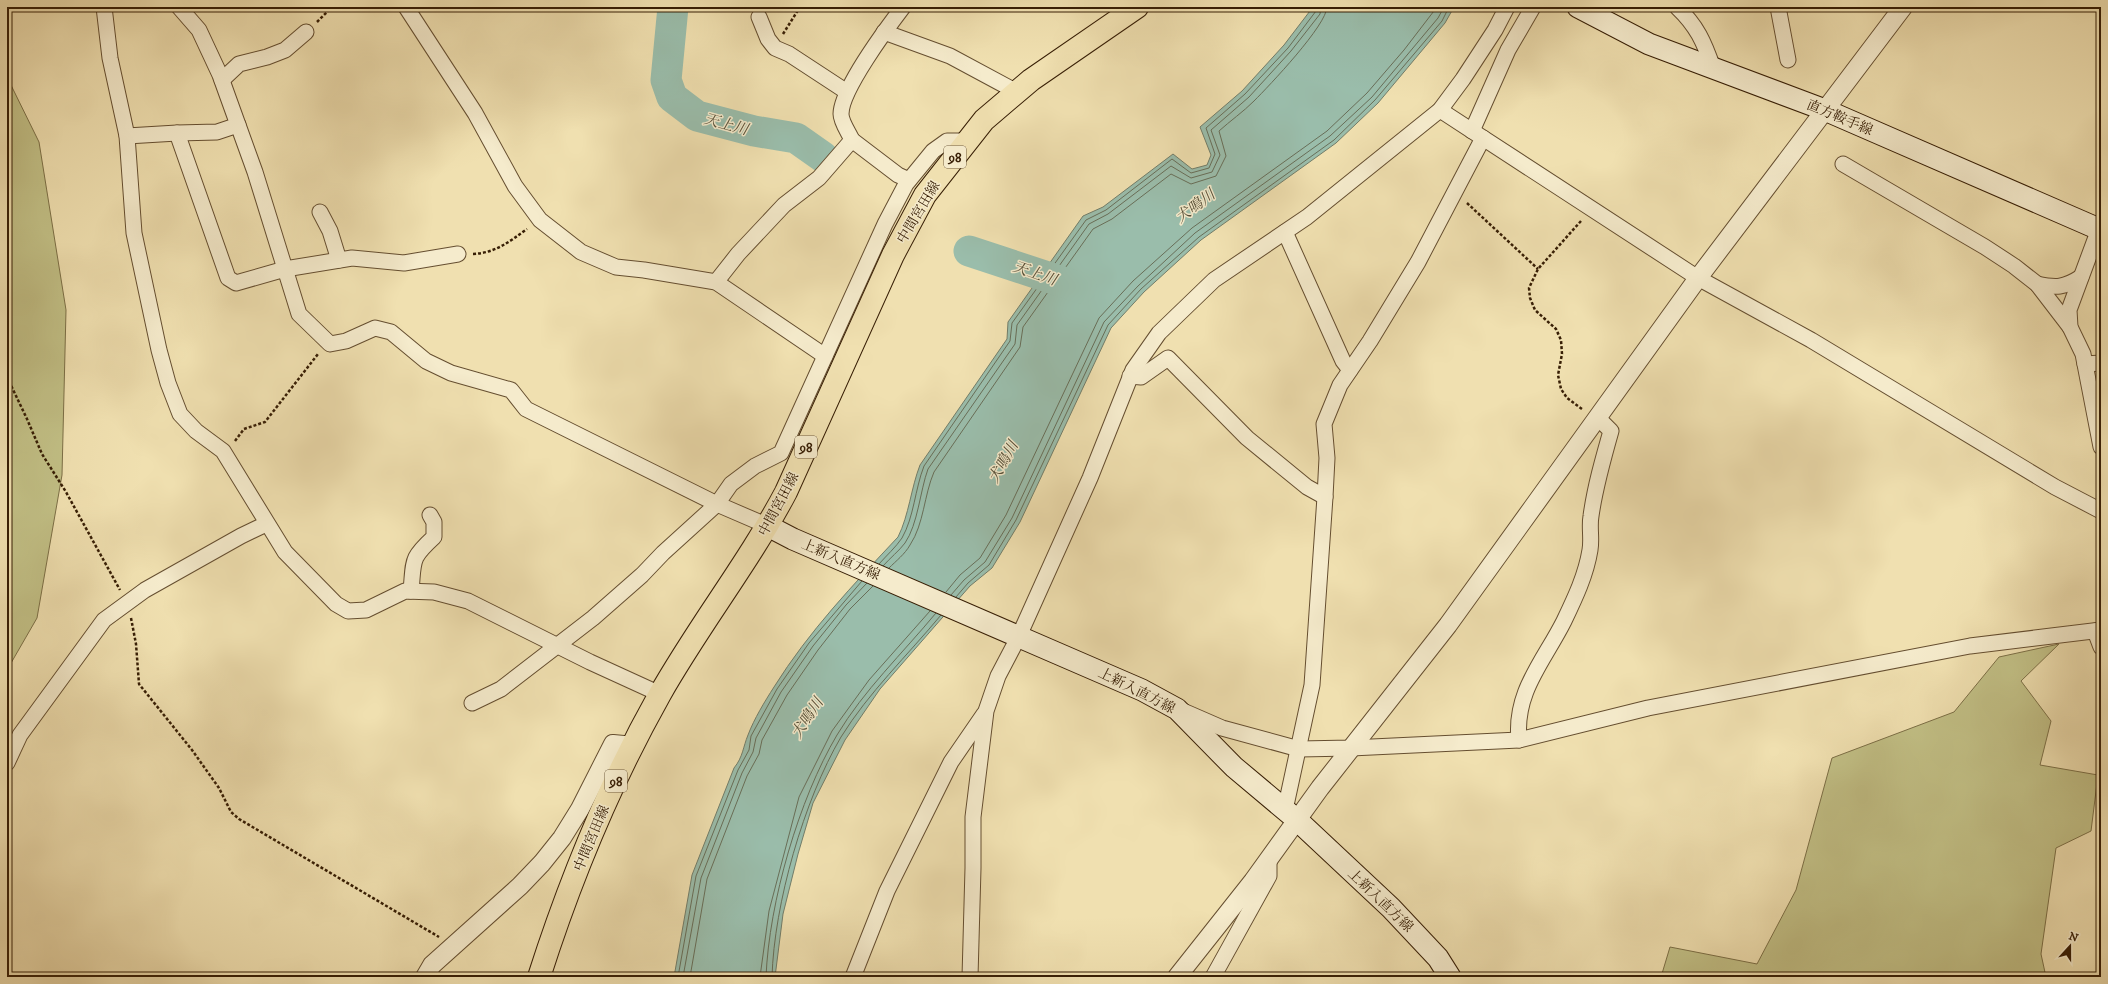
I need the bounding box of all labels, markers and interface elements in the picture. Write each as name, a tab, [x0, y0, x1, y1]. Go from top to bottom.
street label: 直方鞍手線	[1804, 96, 1875, 140]
water label: 天上川	[702, 109, 752, 140]
road number: 98	[944, 146, 966, 168]
street label: 中間宮田線	[893, 178, 945, 247]
water label: 犬鳴川	[1172, 184, 1221, 228]
water label: 天上川	[1010, 257, 1061, 290]
road number: 98	[795, 436, 817, 458]
water label: 犬鳴川	[984, 436, 1024, 487]
street label: 中間宮田線	[755, 469, 803, 540]
street label: 上新入直方線	[798, 535, 883, 585]
street label: 上新入直方線	[1095, 664, 1178, 718]
water label: 犬鳴川	[787, 693, 829, 742]
road number: 98	[605, 770, 627, 792]
street label: 中間宮田線	[570, 803, 614, 874]
street label: 上新入直方線	[1344, 865, 1417, 936]
north arrow	[2050, 926, 2090, 966]
text: N	[2067, 929, 2080, 946]

